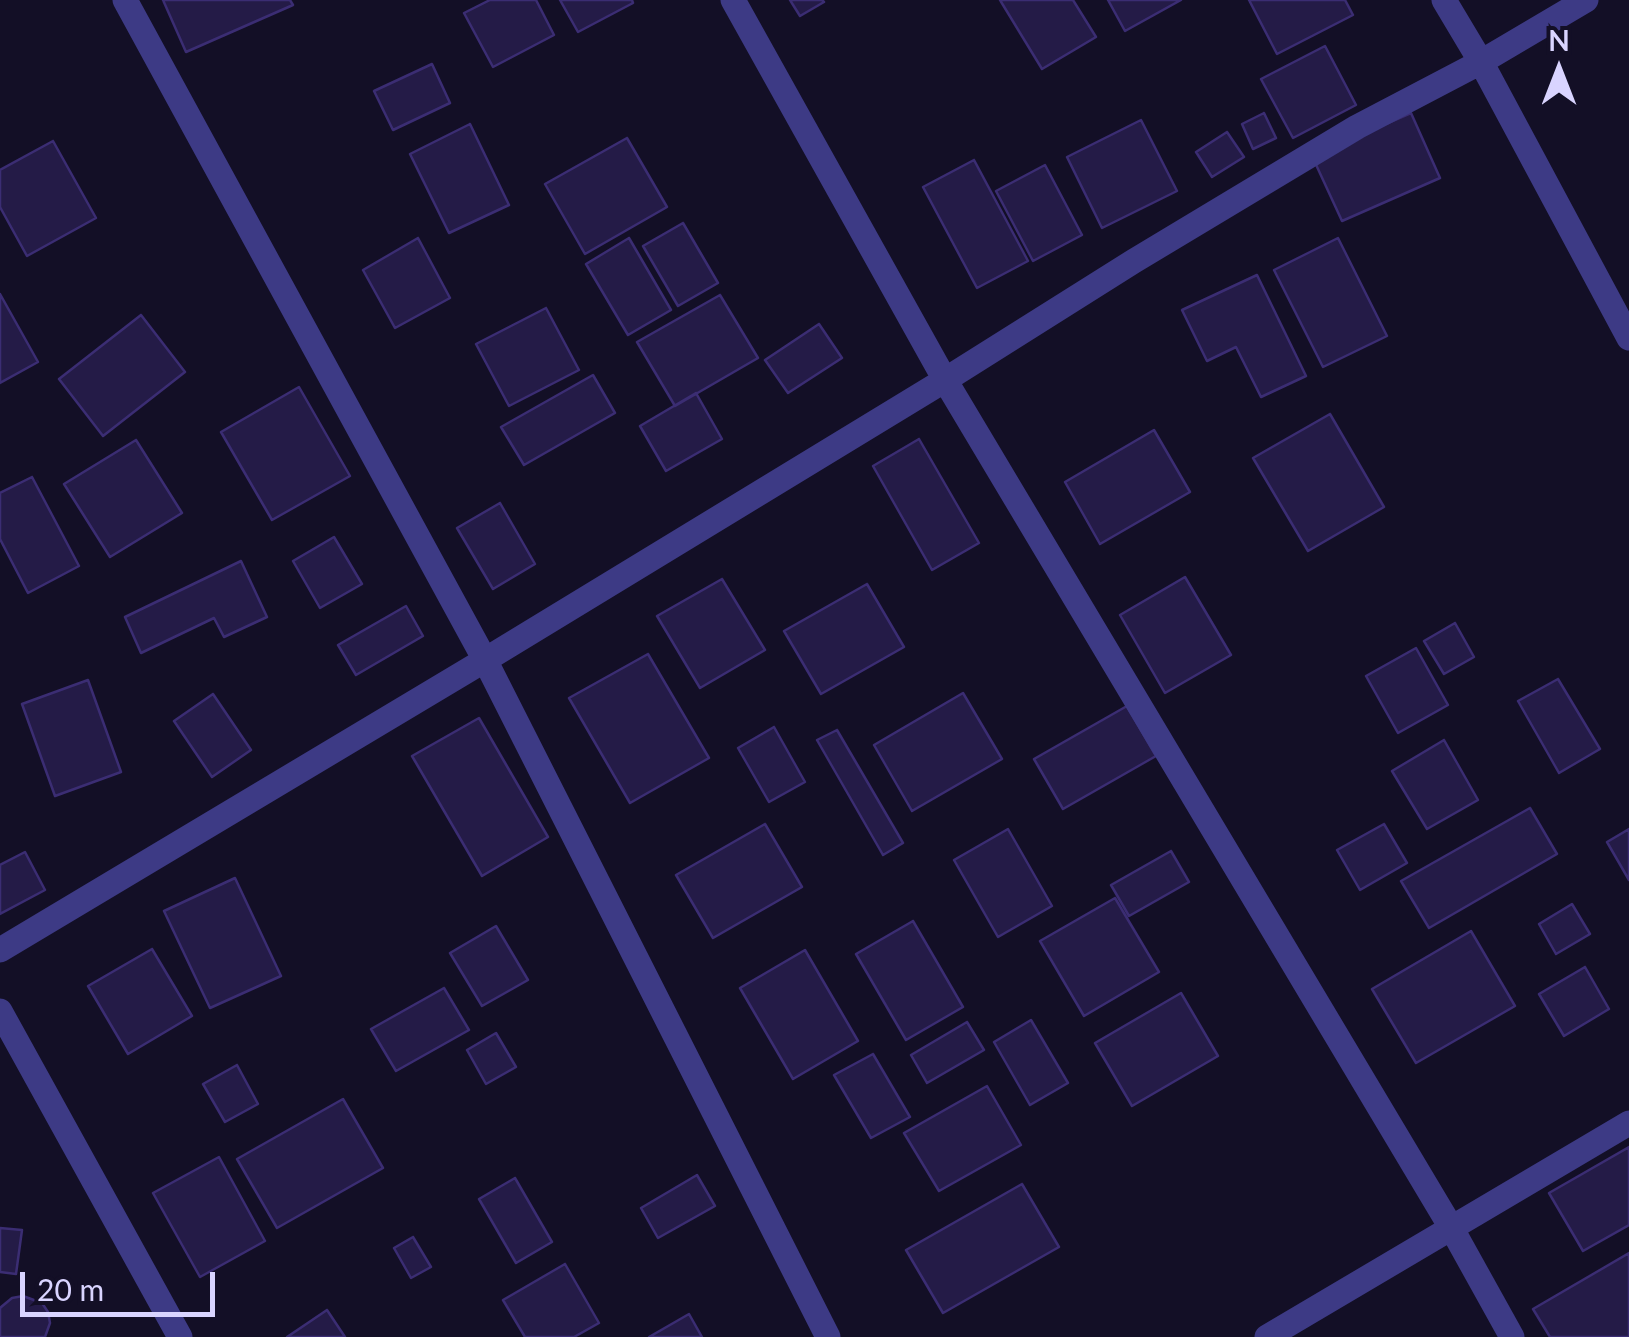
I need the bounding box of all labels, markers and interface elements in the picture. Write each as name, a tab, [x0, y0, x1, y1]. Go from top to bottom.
north arrow	[1509, 20, 1609, 120]
text: N	[1548, 23, 1570, 57]
scale bar	[25, 1252, 220, 1314]
text: 20 m	[37, 1271, 104, 1307]

